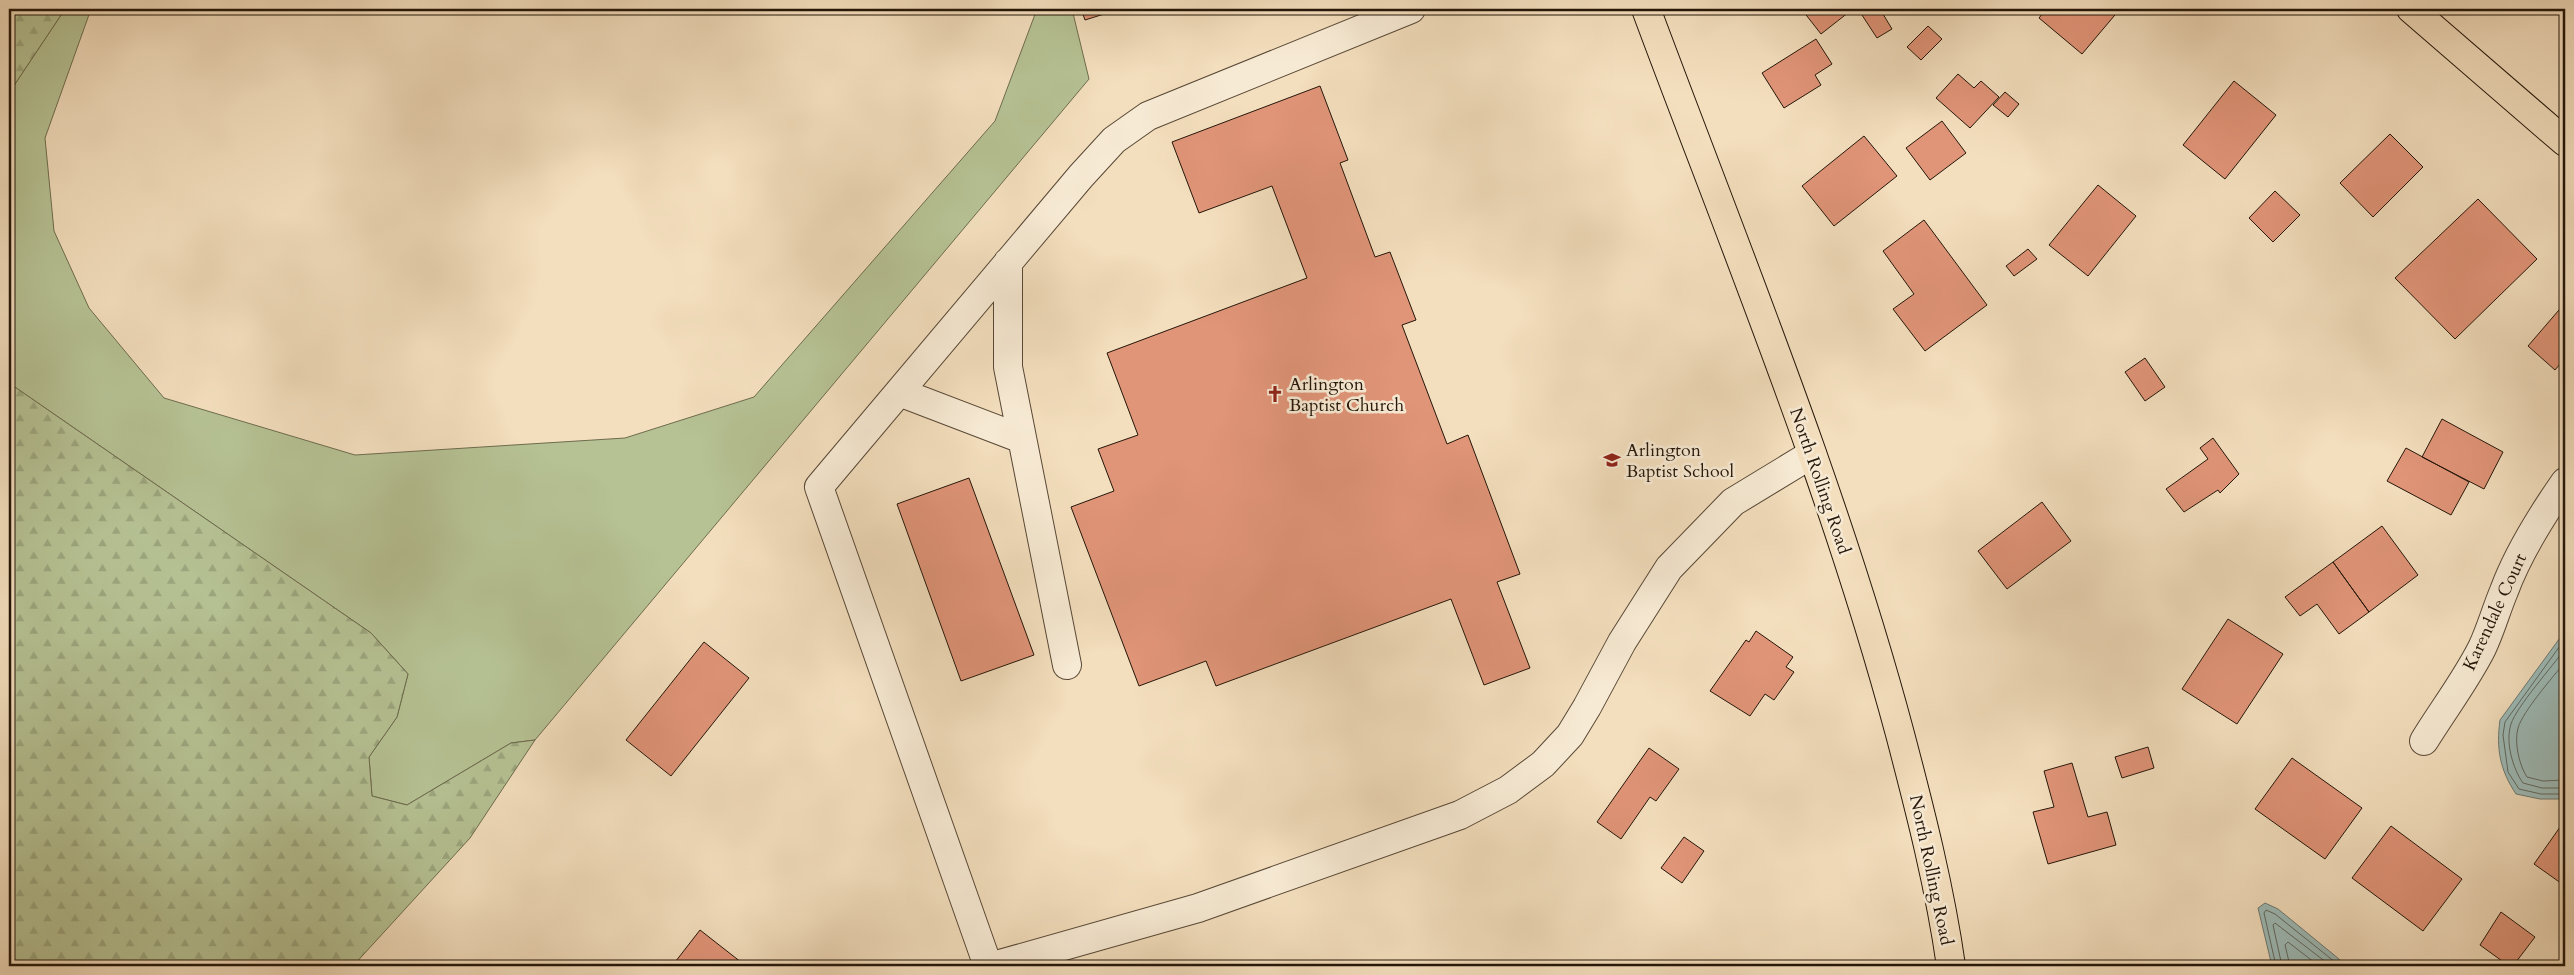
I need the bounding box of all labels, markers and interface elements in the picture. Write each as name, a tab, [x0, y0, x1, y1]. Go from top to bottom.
place label: Arlington Baptist Church	[1289, 372, 1404, 418]
church icon: Arlington Baptist Church	[1265, 384, 1285, 404]
street label: North Rolling Road	[1783, 405, 1857, 558]
place label: Arlington Baptist School	[1626, 438, 1734, 484]
school or university icon: Arlington Baptist School	[1602, 450, 1622, 470]
street label: Karendale Court	[2457, 549, 2533, 675]
street label: North Rolling Road	[1903, 792, 1959, 948]

